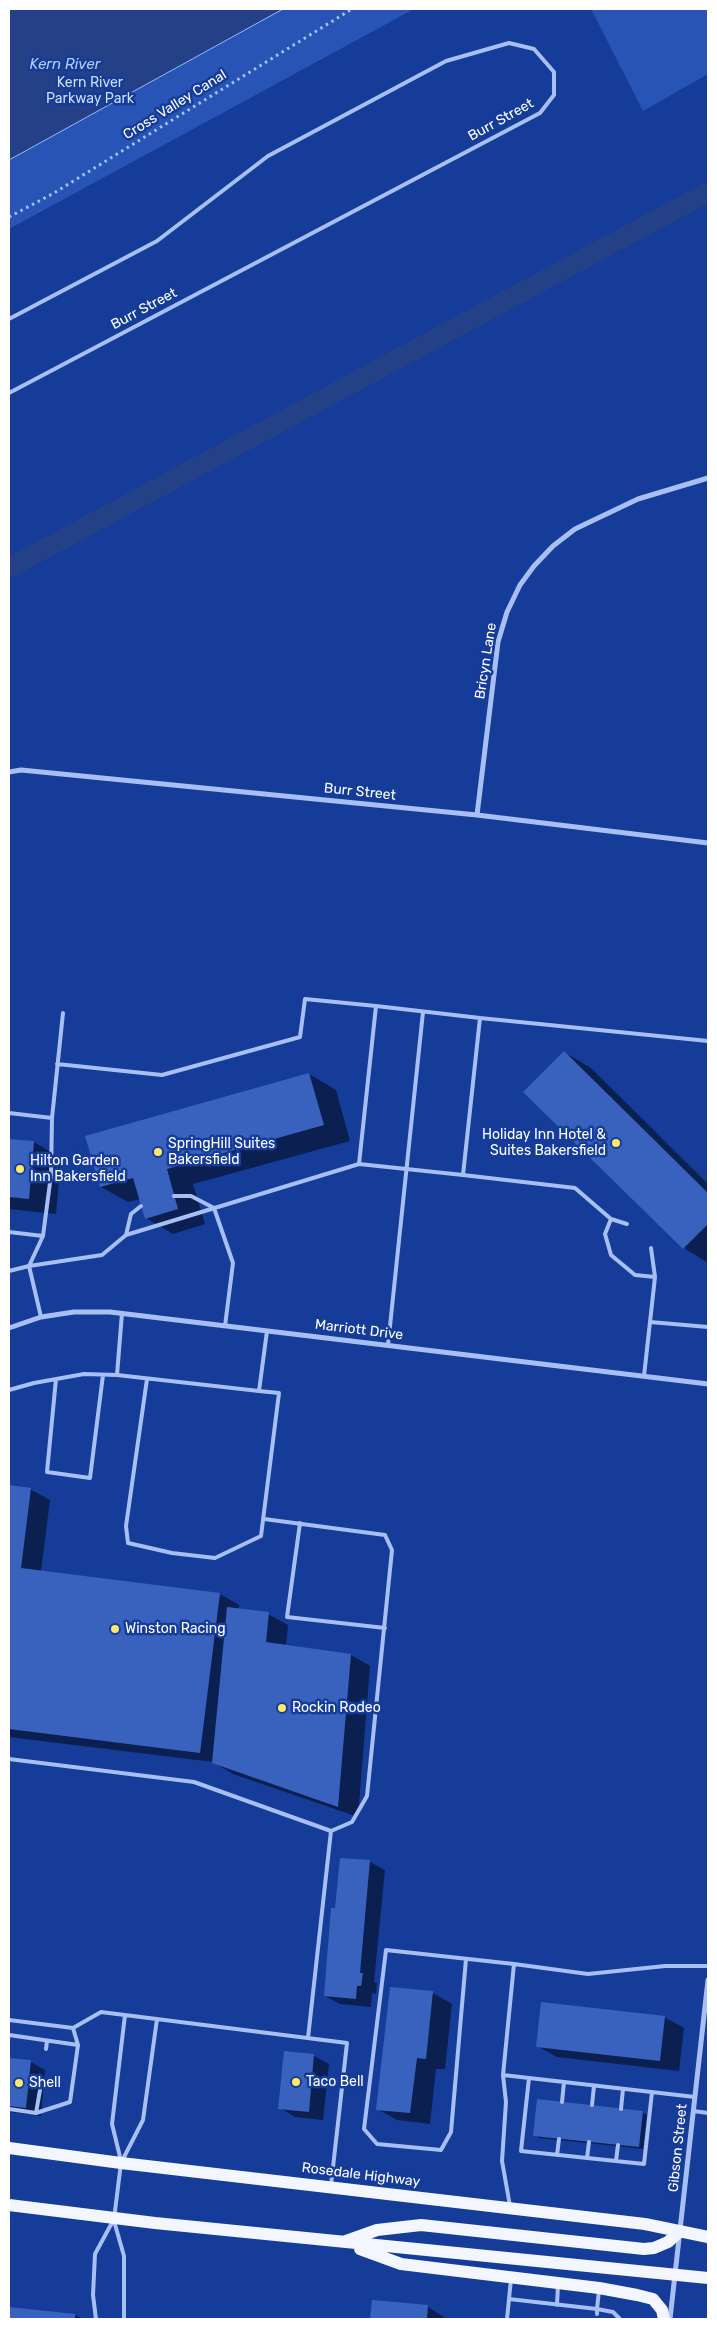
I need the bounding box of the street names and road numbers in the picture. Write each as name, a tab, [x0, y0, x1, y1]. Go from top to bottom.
street label: Cross Valley Canal	[120, 66, 230, 144]
street label: Burr Street	[465, 95, 537, 145]
street label: Burr Street	[108, 285, 180, 333]
street label: Bricyn Lane	[472, 622, 500, 700]
street label: Burr Street	[323, 780, 397, 804]
street label: Marriott Drive	[314, 1316, 404, 1344]
street label: Gibson Street	[665, 2103, 691, 2193]
street label: Rosedale Highway	[301, 2159, 421, 2191]

